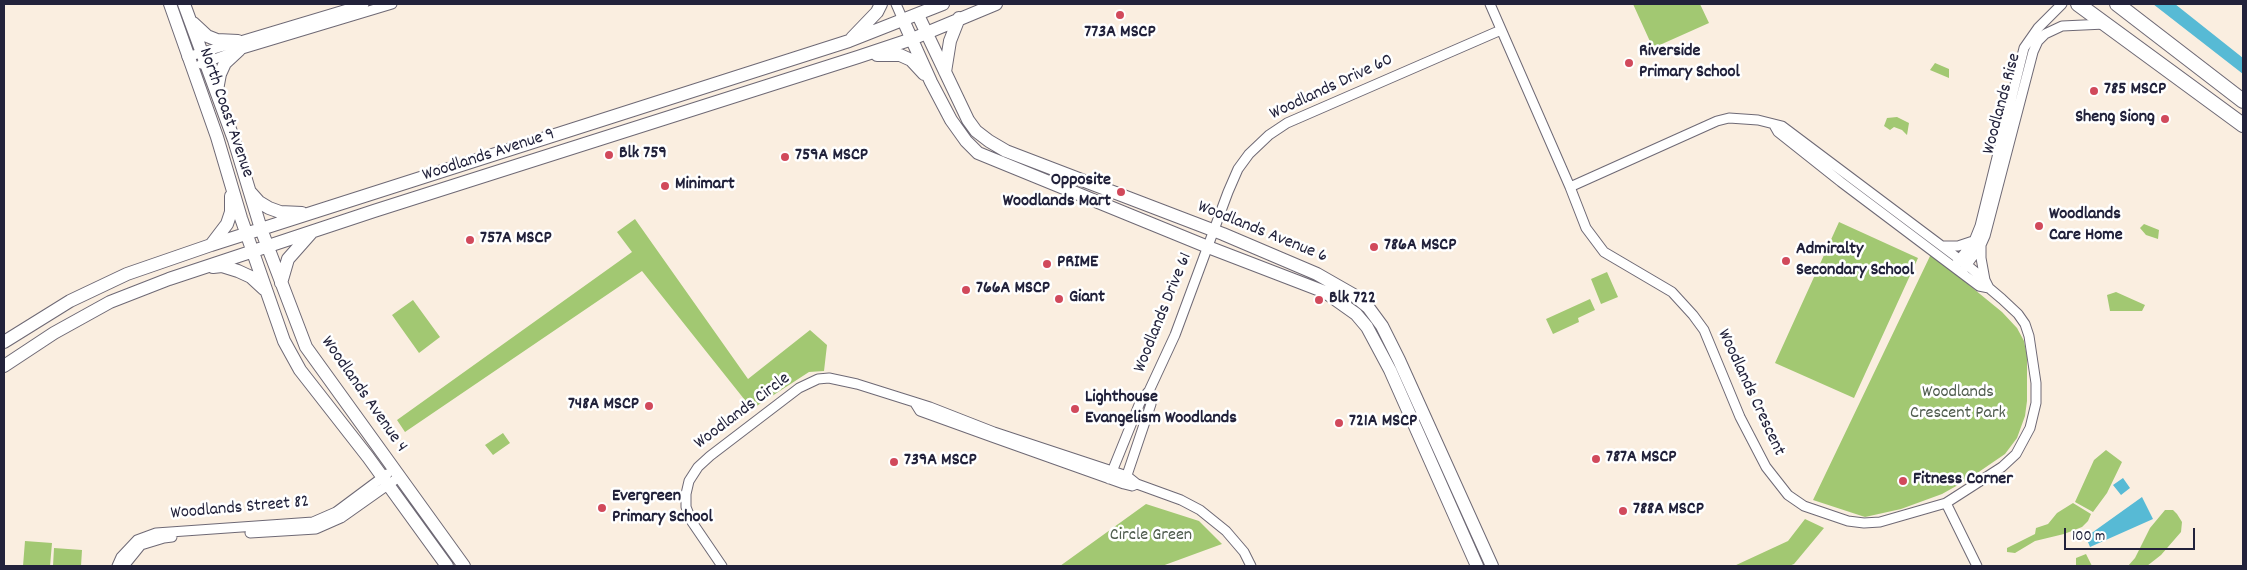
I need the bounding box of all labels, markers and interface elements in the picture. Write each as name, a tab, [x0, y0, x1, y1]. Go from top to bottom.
marker: 773A MSCP	[1114, 9, 1126, 21]
place label: 773A MSCP	[1084, 23, 1156, 45]
place label: Riverside Primary School	[1639, 42, 1740, 84]
street label: North Coast Avenue	[193, 45, 257, 181]
street label: Woodlands Drive 60	[1267, 50, 1397, 126]
street label: Woodlands Rise	[1979, 51, 2027, 157]
marker: Riverside Primary School	[1623, 57, 1635, 69]
place label: 785 MSCP	[2104, 80, 2166, 102]
marker: 785 MSCP	[2088, 85, 2100, 97]
place label: Sheng Siong	[2075, 108, 2155, 130]
marker: Sheng Siong	[2159, 113, 2171, 125]
street label: Woodlands Avenue 9	[420, 124, 558, 188]
place label: Blk 759	[619, 144, 667, 166]
place label: 759A MSCP	[795, 146, 868, 168]
marker: Blk 759	[603, 149, 615, 161]
marker: 759A MSCP	[779, 151, 791, 163]
place label: Opposite Woodlands Mart	[1003, 171, 1111, 213]
place label: Minimart	[675, 175, 735, 197]
marker: Minimart	[659, 180, 671, 192]
marker: Opposite Woodlands Mart	[1115, 186, 1127, 198]
street label: Woodlands Avenue 6	[1194, 197, 1330, 269]
place label: Woodlands Care Home	[2049, 205, 2123, 248]
marker: Woodlands Care Home	[2033, 220, 2045, 232]
place label: 757A MSCP	[480, 229, 552, 251]
marker: 757A MSCP	[464, 234, 476, 246]
place label: 786A MSCP	[1384, 236, 1456, 258]
place label: Admiralty Secondary School	[1796, 240, 1914, 282]
marker: 786A MSCP	[1368, 241, 1380, 253]
street label: Woodlands Drive 61	[1130, 250, 1198, 376]
place label: PRIME	[1057, 253, 1098, 275]
marker: Admiralty Secondary School	[1780, 255, 1792, 267]
marker: PRIME	[1041, 258, 1053, 270]
place label: 766A MSCP	[976, 279, 1050, 301]
marker: 766A MSCP	[960, 284, 972, 296]
place label: Giant	[1069, 288, 1105, 310]
place label: Blk 722	[1329, 289, 1376, 311]
marker: Giant	[1053, 293, 1065, 305]
marker: Blk 722	[1313, 294, 1325, 306]
street label: Woodlands Crescent	[1711, 326, 1789, 460]
street label: Woodlands Avenue 4	[315, 333, 411, 457]
street label: Woodlands Circle	[691, 369, 795, 455]
park label: Woodlands Crescent Park	[1910, 383, 2006, 426]
place label: Lighthouse Evangelism Woodlands	[1085, 388, 1237, 430]
place label: 748A MSCP	[568, 395, 639, 417]
marker: 748A MSCP	[643, 400, 655, 412]
marker: Lighthouse Evangelism Woodlands	[1069, 403, 1081, 415]
place label: 721A MSCP	[1349, 412, 1417, 434]
marker: 721A MSCP	[1333, 417, 1345, 429]
place label: 787A MSCP	[1606, 448, 1677, 470]
place label: 739A MSCP	[904, 451, 977, 473]
marker: 787A MSCP	[1590, 453, 1602, 465]
marker: 739A MSCP	[888, 456, 900, 468]
place label: Fitness Corner	[1913, 470, 2013, 492]
marker: Fitness Corner	[1897, 475, 1909, 487]
place label: Evergreen Primary School	[612, 487, 713, 530]
street label: Woodlands Street 82	[170, 492, 310, 526]
place label: 788A MSCP	[1633, 500, 1704, 522]
marker: Evergreen Primary School	[596, 502, 608, 514]
marker: 788A MSCP	[1617, 505, 1629, 517]
scale bar	[2067, 518, 2198, 550]
park label: Circle Green	[1110, 526, 1192, 548]
text: 100 m	[2072, 526, 2105, 548]

